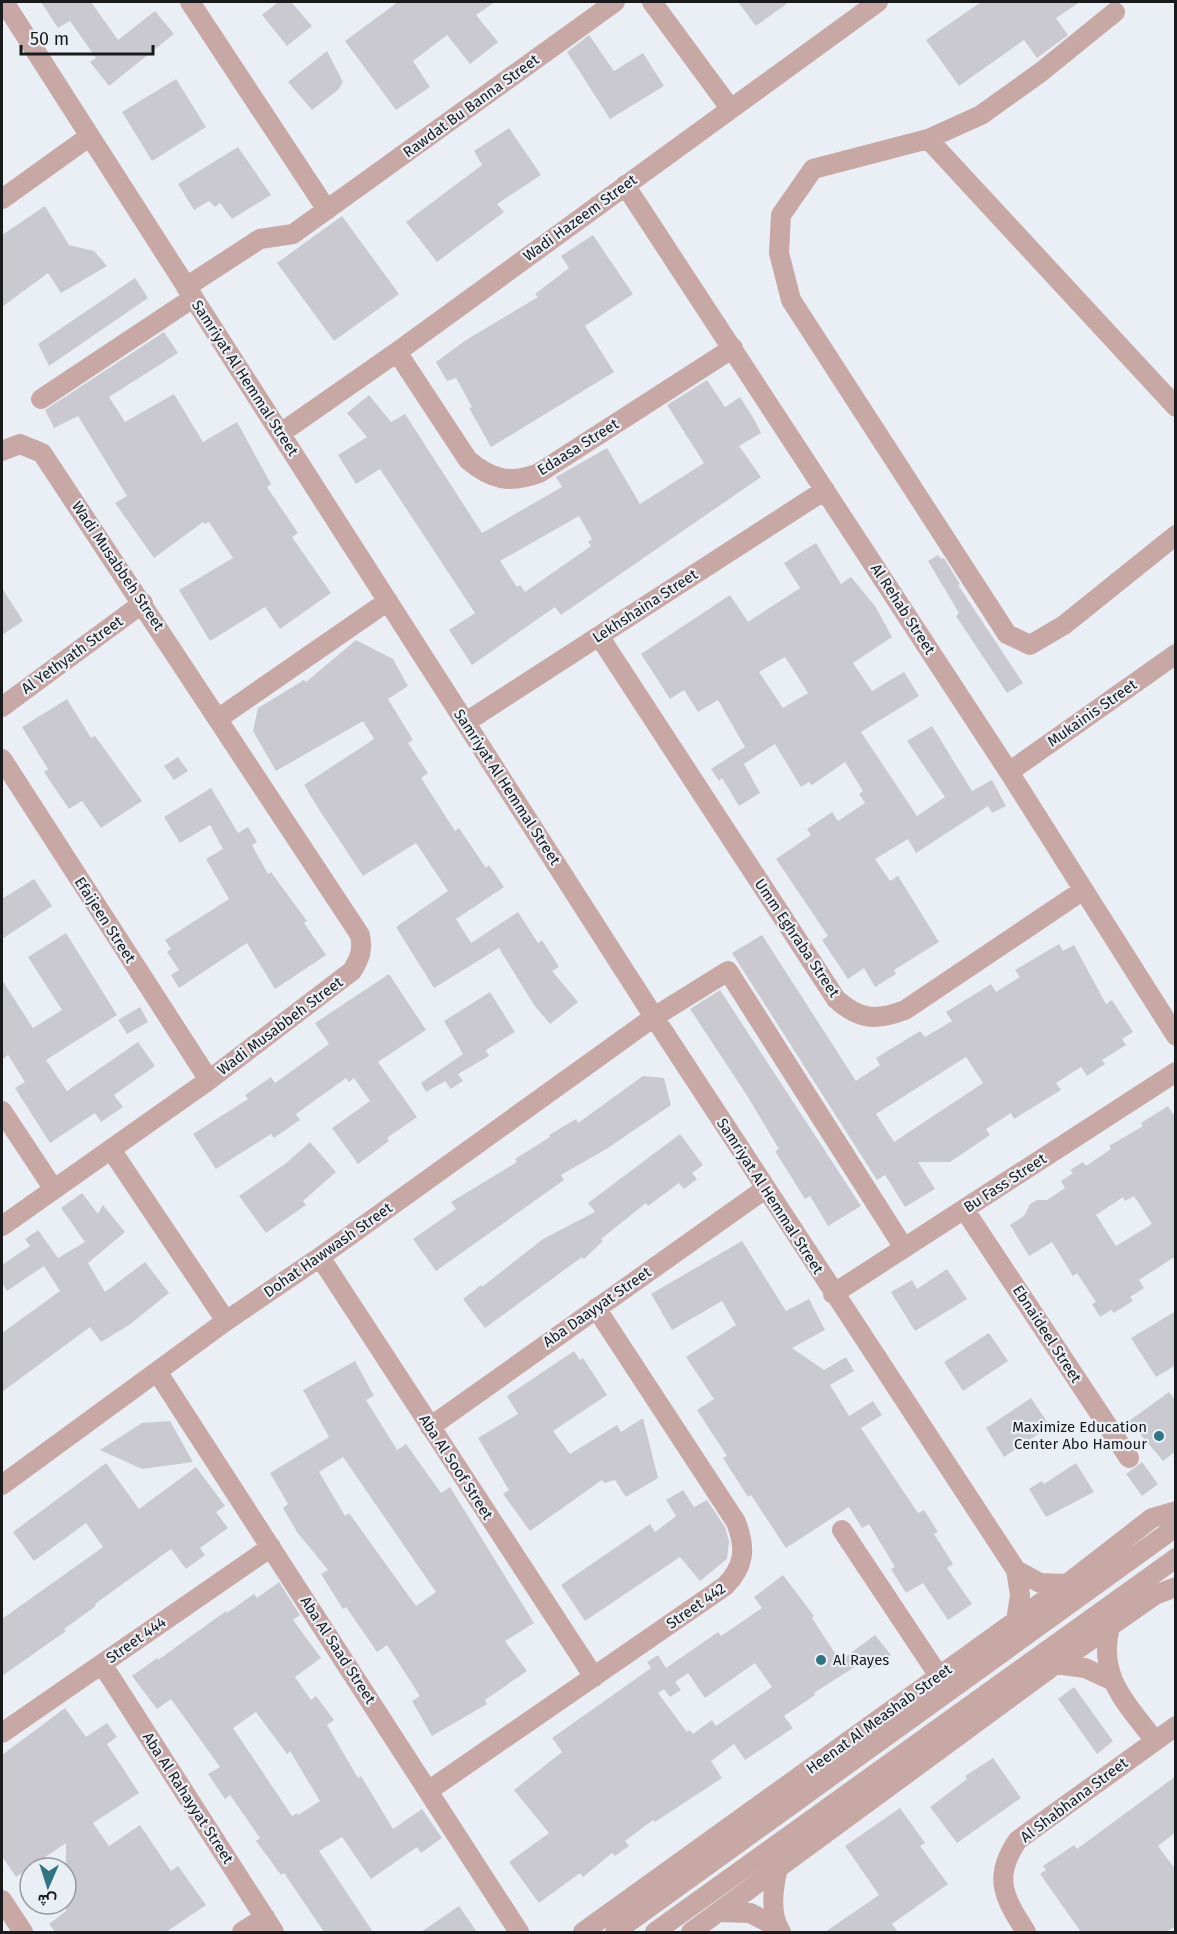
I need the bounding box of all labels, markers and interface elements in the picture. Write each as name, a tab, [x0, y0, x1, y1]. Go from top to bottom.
scale bar	[21, 18, 153, 56]
text: 50 m	[30, 28, 69, 50]
street label: Rawdat Bu Banna Street	[399, 50, 543, 161]
street label: Wadi Hazeem Street	[520, 170, 641, 265]
street label: Samriyat Al Hemmal Street	[188, 297, 302, 460]
street label: Edaasa Street	[534, 415, 622, 479]
street label: Wadi Musabbeh Street	[68, 498, 168, 635]
street label: Al Rehab Street	[867, 560, 939, 658]
street label: Lekhshaina Street	[589, 565, 701, 647]
street label: Al Yethyath Street	[18, 612, 127, 698]
street label: Mukainis Street	[1044, 675, 1141, 750]
street label: Samriyat Al Hemmal Street	[450, 706, 564, 869]
street label: Efaijeen Street	[71, 874, 140, 967]
street label: Umm Eghraba Street	[751, 875, 844, 1001]
street label: Wadi Musabbeh Street	[214, 973, 347, 1079]
street label: Samriyat Al Hemmal Street	[713, 1115, 827, 1278]
street label: Bu Fass Street	[960, 1149, 1050, 1216]
street label: Dohat Hawwash Street	[260, 1198, 396, 1301]
street label: Aba Daayyat Street	[539, 1263, 655, 1351]
street label: Ebnaideel Street	[1009, 1282, 1085, 1387]
street label: Aba Al Soof Street	[415, 1411, 497, 1523]
place label: Maximize Education Center Abo Hamour	[1012, 1418, 1147, 1453]
marker: Maximize Education Center Abo Hamour	[1152, 1429, 1166, 1443]
street label: Street 442	[663, 1579, 729, 1633]
street label: Aba Al Saad Street	[297, 1593, 380, 1708]
street label: Street 444	[103, 1613, 169, 1667]
place label: Al Rayes	[833, 1651, 889, 1669]
marker: Al Rayes	[814, 1653, 828, 1667]
street label: Heenat Al Meashab Street	[803, 1660, 956, 1778]
street label: Aba Al Rahayyat Street	[139, 1729, 238, 1868]
street label: Al Shabhana Street	[1017, 1753, 1132, 1846]
north arrow	[18, 1856, 78, 1916]
text: ش	[37, 1890, 57, 1910]

